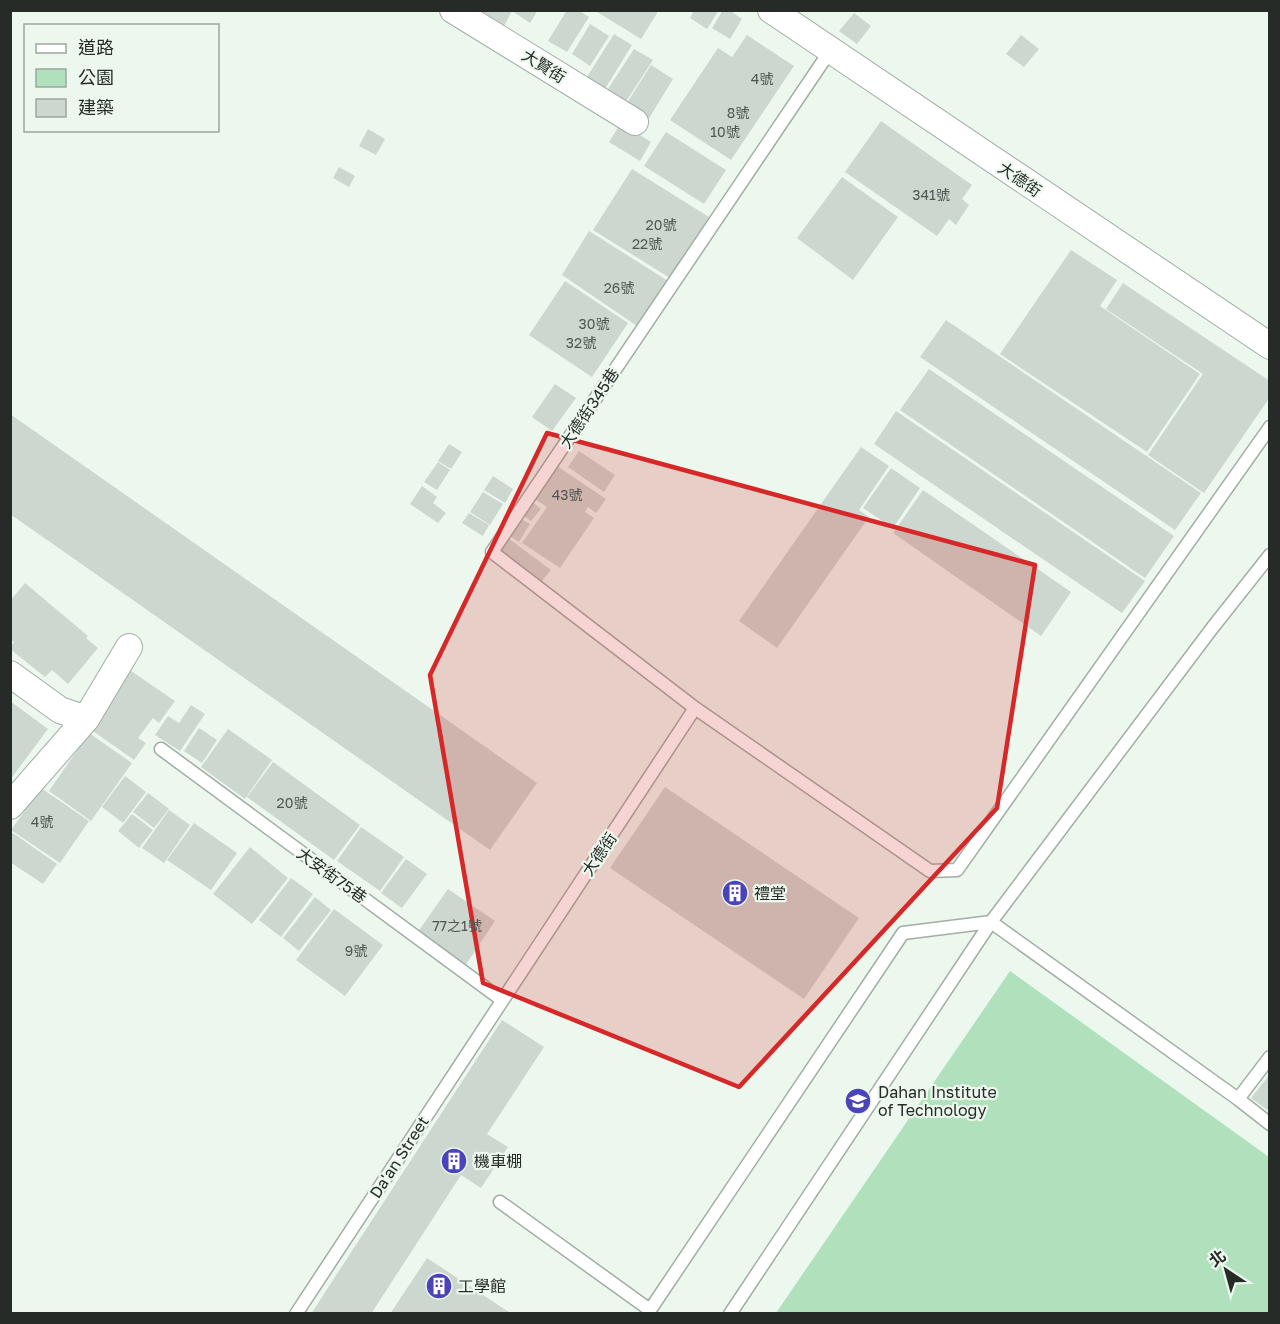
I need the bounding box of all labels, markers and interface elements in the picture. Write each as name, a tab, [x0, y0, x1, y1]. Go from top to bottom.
legend	[24, 24, 219, 132]
text: 道路	[78, 36, 114, 58]
street label: 大賢街	[518, 45, 570, 87]
text: 公園	[78, 66, 114, 88]
house number: 4號	[751, 70, 773, 87]
text: 建築	[78, 96, 114, 118]
house number: 8號	[727, 104, 749, 121]
house number: 10號	[710, 123, 740, 140]
street label: 大德街	[995, 157, 1045, 201]
house number: 341號	[912, 186, 950, 203]
house number: 20號	[646, 216, 676, 233]
house number: 22號	[632, 235, 662, 252]
house number: 26號	[604, 279, 634, 296]
house number: 30號	[579, 315, 609, 332]
house number: 32號	[566, 334, 596, 351]
street label: 大德街345巷	[555, 364, 623, 452]
house number: 43號	[552, 486, 582, 503]
house number: 20號	[277, 794, 307, 811]
house number: 4號	[31, 813, 53, 830]
street label: 大德街	[577, 829, 621, 879]
street label: 大安街75巷	[293, 843, 371, 907]
building icon: 禮堂	[720, 878, 750, 908]
place label: 禮堂	[754, 883, 786, 903]
house number: 77之1號	[432, 917, 482, 934]
house number: 9號	[345, 942, 367, 959]
place label: Dahan Institute of Technology	[878, 1082, 997, 1120]
school or university icon: Dahan Institute of Technology	[843, 1086, 873, 1116]
street label: Da'an Street	[365, 1112, 433, 1202]
building icon: 機車棚	[439, 1146, 469, 1176]
place label: 機車棚	[474, 1151, 522, 1171]
north arrow	[1196, 1240, 1256, 1300]
text: 北	[1205, 1245, 1230, 1271]
building icon: 工學館	[424, 1271, 454, 1301]
place label: 工學館	[458, 1276, 506, 1296]

